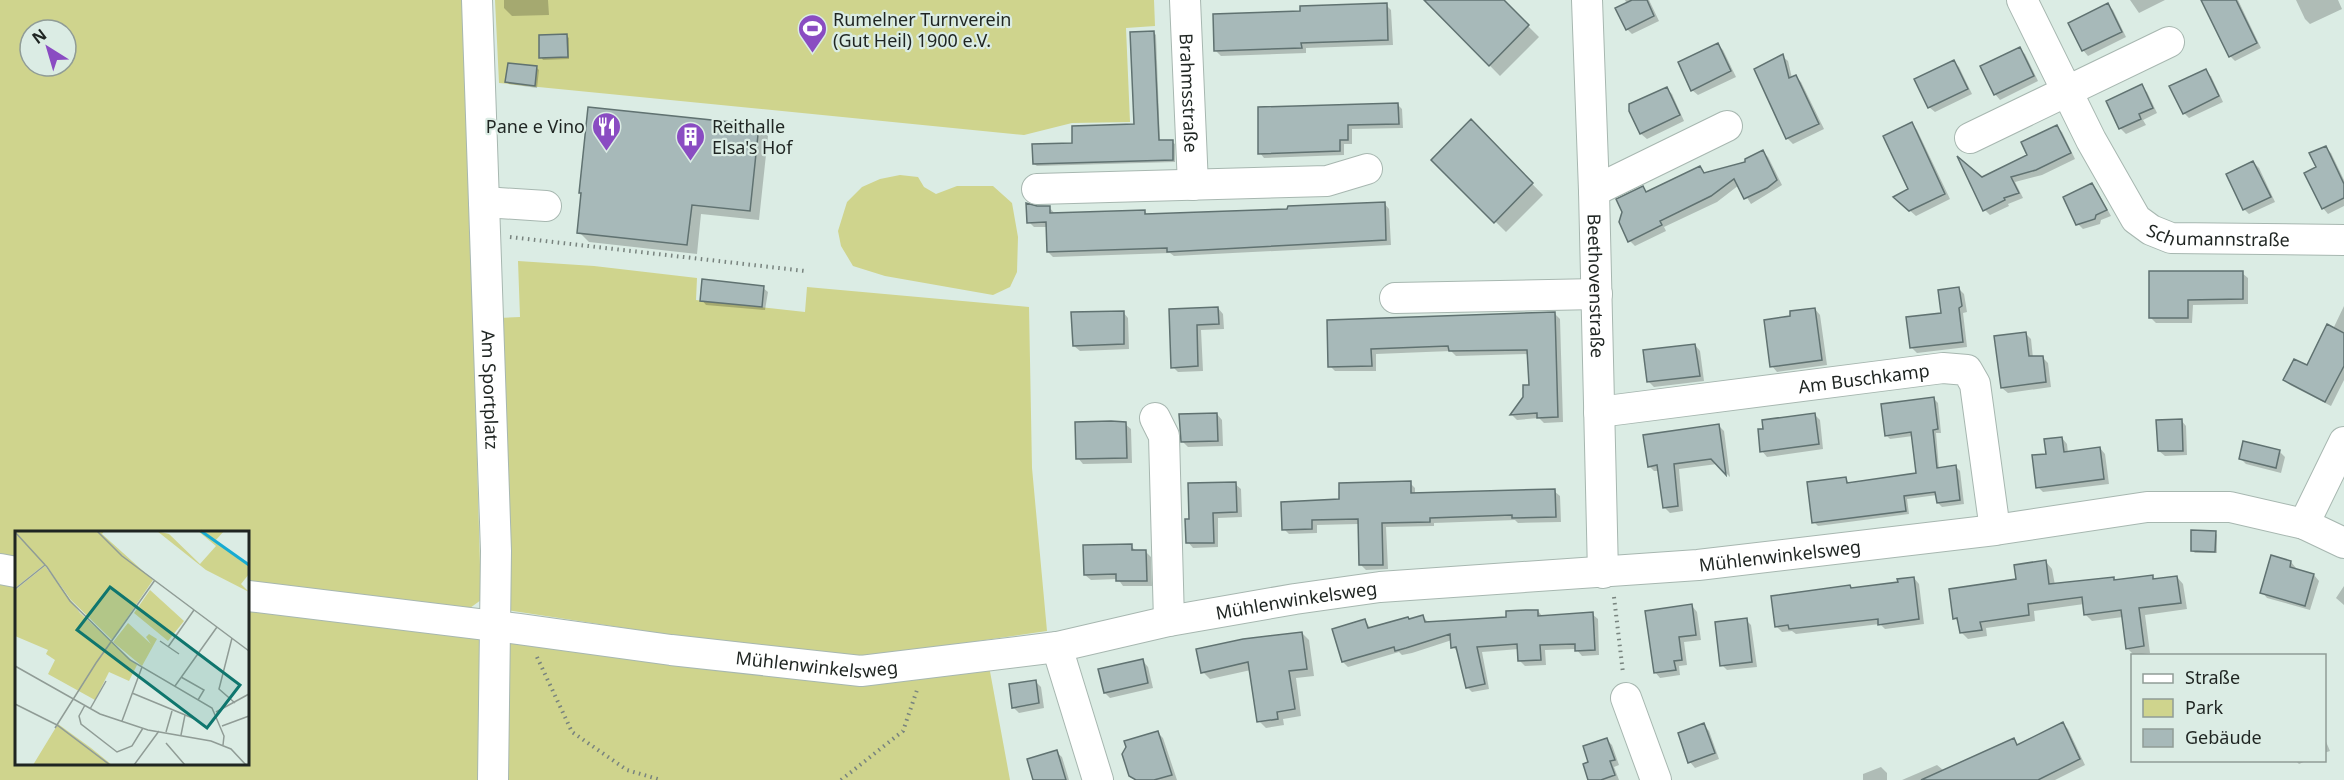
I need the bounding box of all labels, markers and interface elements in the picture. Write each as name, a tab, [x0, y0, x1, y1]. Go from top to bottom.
place label: Rumelner Turnverein (Gut Heil) 1900 e.V.	[833, 7, 1011, 52]
sports icon: Rumelner Turnverein (Gut Heil) 1900 e.V.	[796, 13, 828, 55]
north arrow	[18, 18, 78, 78]
text: N	[27, 23, 51, 49]
street label: Brahmsstraße	[1174, 33, 1204, 153]
restaurant icon: Pane e Vino	[590, 110, 622, 152]
place label: Pane e Vino	[486, 114, 585, 138]
place label: Reithalle Elsa's Hof	[712, 114, 793, 159]
building icon: Reithalle Elsa's Hof	[675, 120, 707, 162]
street label: Beethovenstraße	[1583, 213, 1610, 358]
street label: Schumannstraße	[2143, 218, 2290, 251]
street label: Am Sportplatz	[476, 330, 504, 450]
street label: Am Buschkamp	[1797, 358, 1931, 398]
inset map	[15, 531, 249, 765]
street label: Mühlenwinkelsweg	[1698, 534, 1862, 577]
street label: Mühlenwinkelsweg	[1214, 576, 1378, 625]
street label: Mühlenwinkelsweg	[734, 645, 899, 683]
legend	[2131, 654, 2326, 762]
text: Straße	[2185, 665, 2240, 689]
text: Park	[2185, 695, 2223, 719]
text: Gebäude	[2185, 725, 2262, 749]

